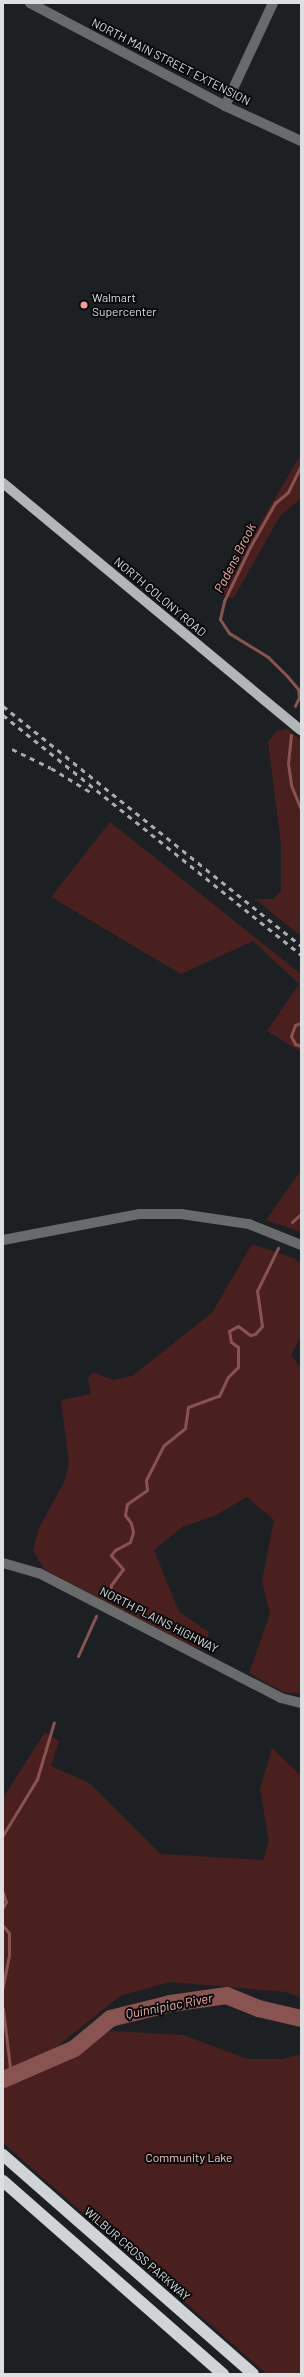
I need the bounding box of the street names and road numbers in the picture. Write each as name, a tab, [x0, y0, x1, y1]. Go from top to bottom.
street label: NORTH MAIN STREET EXTENSION	[89, 16, 253, 108]
street label: NORTH COLONY ROAD	[111, 554, 209, 640]
street label: NORTH PLAINS HIGHWAY	[97, 1584, 221, 1656]
street label: WILBUR CROSS PARKWAY	[81, 2204, 193, 2304]

